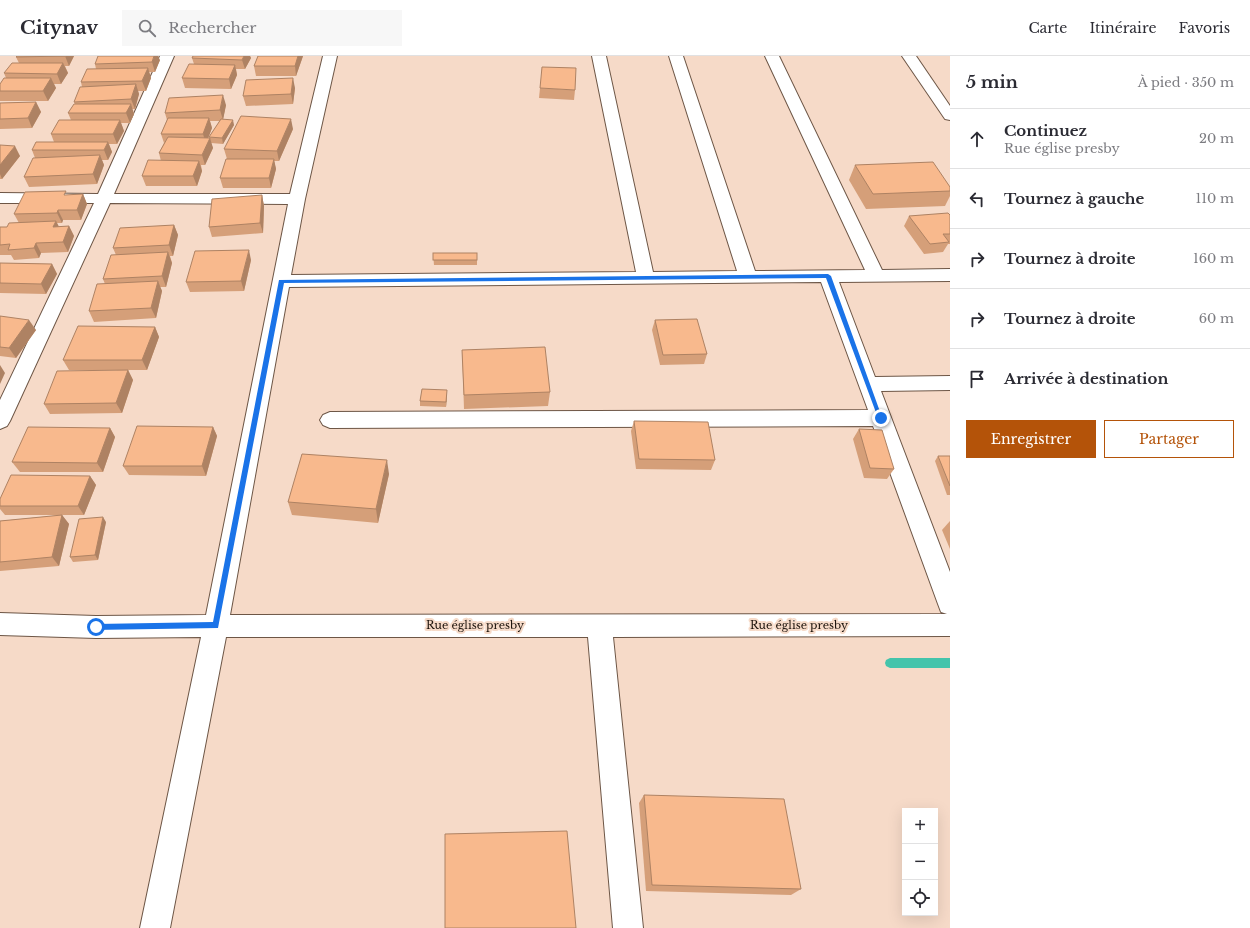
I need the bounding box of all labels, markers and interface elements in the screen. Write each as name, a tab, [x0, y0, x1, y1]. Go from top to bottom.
search box	[122, 10, 402, 46]
text: Citynav	[20, 16, 98, 39]
icon: search	[136, 17, 158, 39]
text: Rechercher	[168, 18, 257, 37]
text: Carte	[1028, 19, 1067, 37]
text: Itinéraire	[1089, 19, 1156, 37]
text: Favoris	[1178, 19, 1230, 37]
text: 5 min	[966, 72, 1018, 93]
text: À pied · 350 m	[1138, 74, 1234, 91]
text: Continuez	[1004, 121, 1087, 140]
icon: ahead	[966, 128, 988, 150]
text: 20 m	[1199, 130, 1234, 147]
text: Rue église presby	[1004, 140, 1120, 157]
icon: left	[966, 188, 988, 210]
text: Tournez à gauche	[1004, 189, 1144, 208]
text: 110 m	[1195, 190, 1234, 207]
icon: right	[966, 248, 988, 270]
text: Tournez à droite	[1004, 249, 1136, 268]
text: 160 m	[1193, 250, 1234, 267]
icon: right	[966, 308, 988, 330]
text: Tournez à droite	[1004, 309, 1136, 328]
text: 60 m	[1199, 310, 1234, 327]
icon: arrive	[966, 368, 988, 390]
text: Arrivée à destination	[1004, 369, 1168, 388]
route end	[872, 409, 890, 427]
button: Enregistrer	[966, 420, 1096, 458]
button: Partager	[1104, 420, 1234, 458]
route start	[87, 618, 105, 636]
street label: Rue église presby	[426, 618, 524, 632]
street label: Rue église presby	[750, 618, 848, 632]
map controls	[902, 808, 938, 916]
button: +	[902, 808, 938, 844]
button: −	[902, 844, 938, 880]
button: locate	[902, 880, 938, 916]

